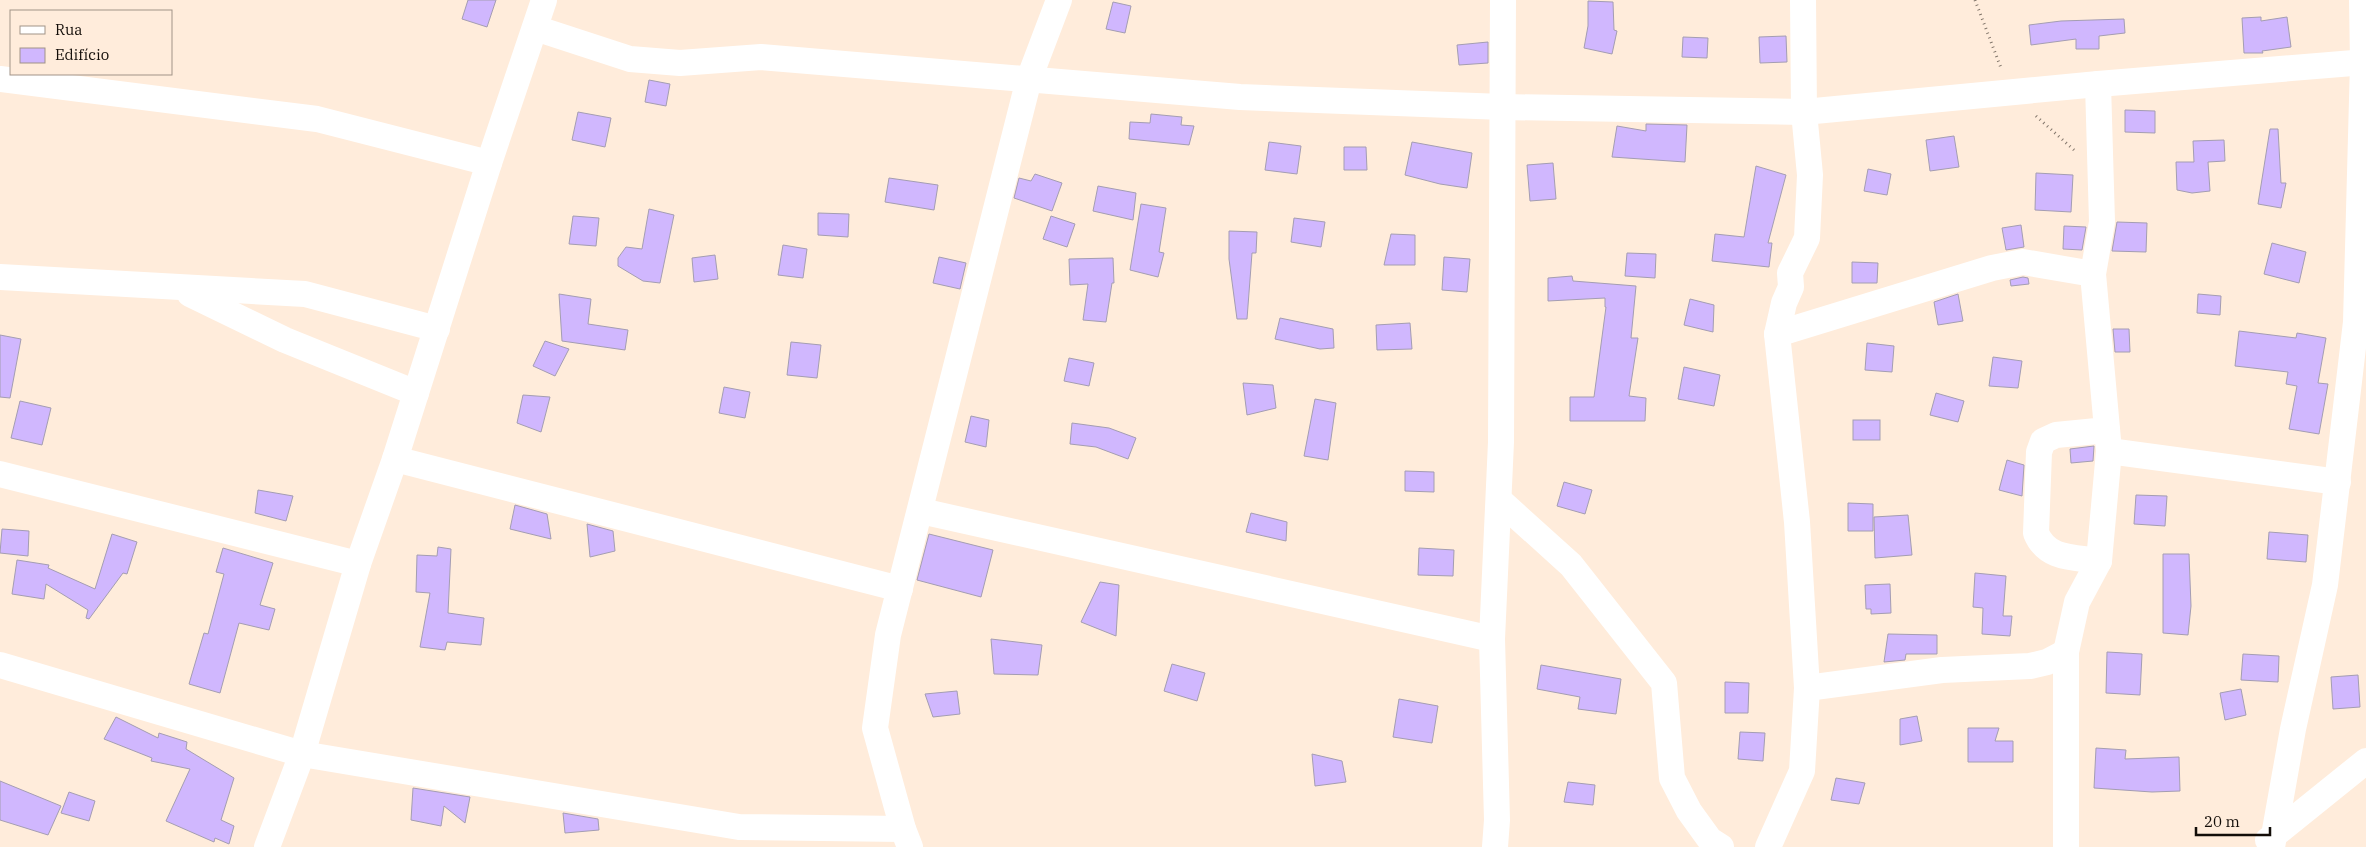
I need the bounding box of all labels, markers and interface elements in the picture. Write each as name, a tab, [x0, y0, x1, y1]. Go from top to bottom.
legend	[10, 10, 172, 75]
text: Rua	[55, 20, 82, 39]
text: Edifício	[55, 45, 109, 64]
scale bar	[2196, 804, 2270, 836]
text: 20 m	[2204, 812, 2240, 831]

